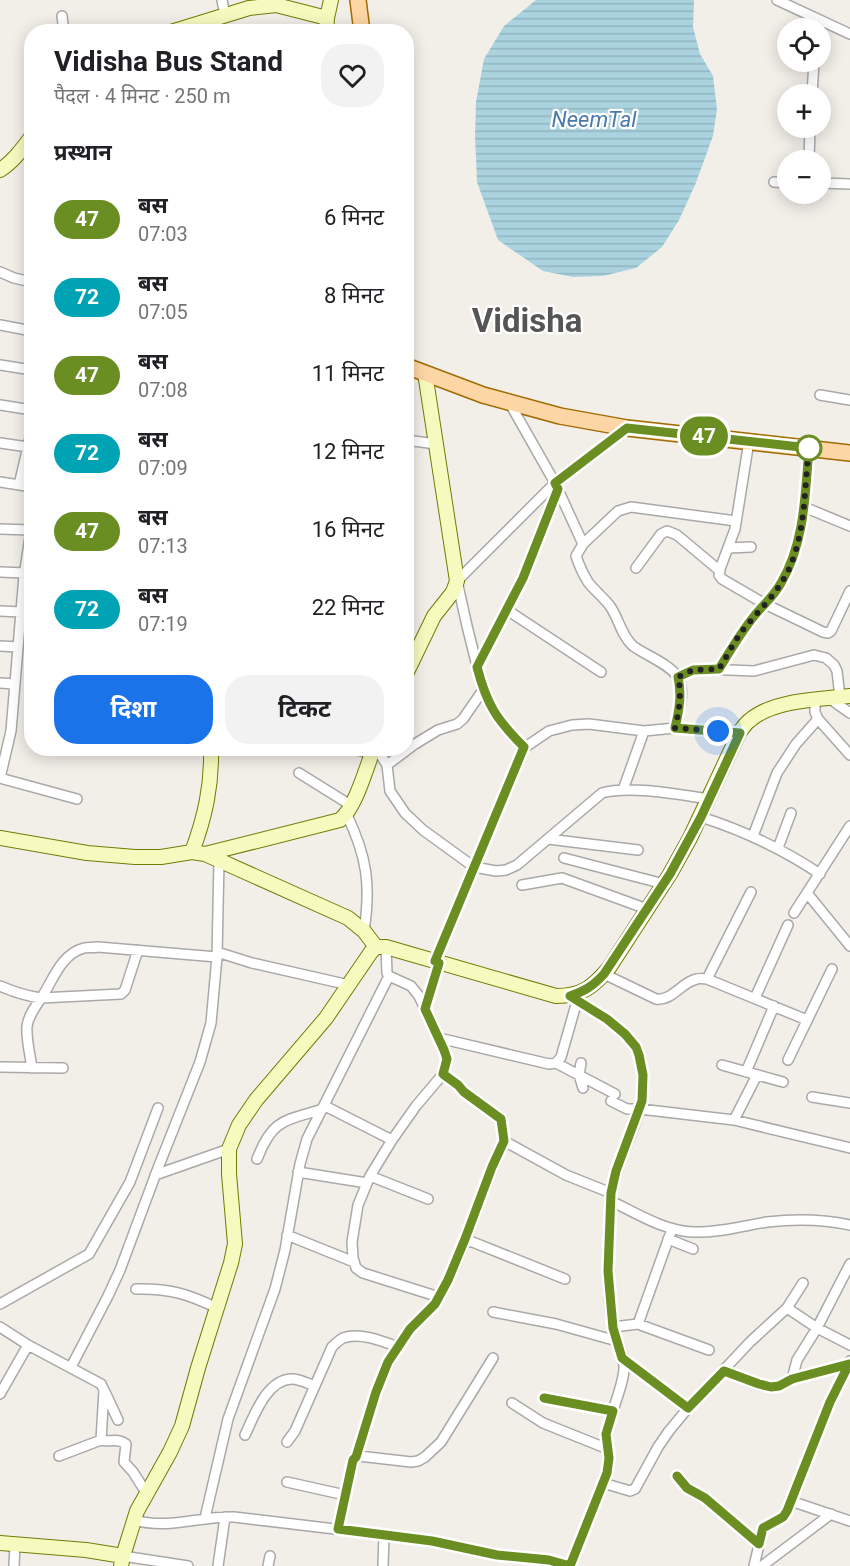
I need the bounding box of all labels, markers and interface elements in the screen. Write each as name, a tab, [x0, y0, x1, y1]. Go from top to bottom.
map controls	[777, 18, 831, 204]
button: locate	[777, 18, 831, 72]
button: heart	[321, 44, 384, 107]
text: Vidisha Bus Stand	[54, 45, 283, 78]
text: पैदल · 4 मिनट · 250 m	[54, 84, 231, 108]
button: +	[777, 84, 831, 138]
water label: NeemTal	[552, 107, 637, 132]
text: प्रस्थान	[54, 140, 112, 165]
button: −	[777, 150, 831, 204]
text: बस	[138, 193, 168, 218]
text: 6 मिनट	[324, 205, 384, 230]
text: 47	[75, 207, 99, 231]
text: 07:03	[138, 222, 188, 246]
text: बस	[138, 271, 168, 296]
text: 8 मिनट	[324, 283, 384, 308]
text: 72	[75, 285, 99, 309]
text: 07:05	[138, 300, 188, 324]
district label: Vidisha	[472, 301, 582, 340]
text: बस	[138, 349, 168, 374]
text: 11 मिनट	[312, 361, 384, 386]
text: 47	[75, 363, 99, 387]
text: 07:08	[138, 378, 188, 402]
line badge: 47	[677, 416, 731, 456]
text: 47	[692, 424, 716, 448]
text: बस	[138, 427, 168, 452]
unlabelled marker	[796, 435, 822, 461]
text: 12 मिनट	[312, 439, 384, 464]
text: 72	[75, 441, 99, 465]
text: 07:09	[138, 456, 188, 480]
text: बस	[138, 505, 168, 530]
text: 16 मिनट	[312, 517, 384, 542]
text: 47	[75, 519, 99, 543]
text: 07:13	[138, 534, 188, 558]
text: बस	[138, 583, 168, 608]
text: 22 मिनट	[312, 595, 384, 620]
text: 72	[75, 597, 99, 621]
text: 07:19	[138, 612, 188, 636]
button: दिशा	[54, 675, 213, 744]
button: टिकट	[225, 675, 384, 744]
your location	[703, 716, 733, 746]

